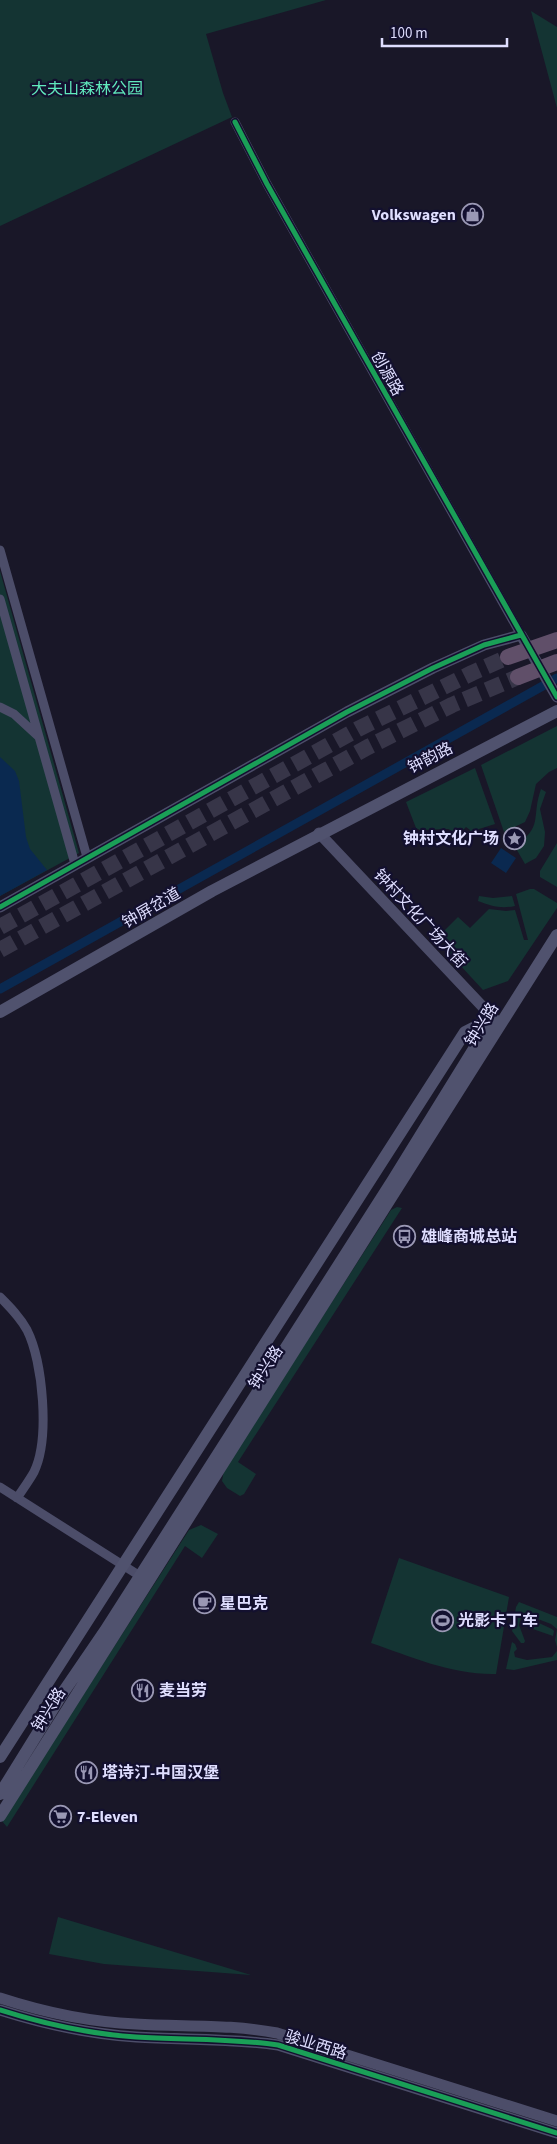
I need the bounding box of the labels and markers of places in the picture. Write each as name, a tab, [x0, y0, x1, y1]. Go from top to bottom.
shop icon: Volkswagen	[460, 202, 484, 226]
place label: Volkswagen	[371, 204, 456, 226]
place icon: 钟村文化广场	[503, 826, 527, 850]
place label: 钟村文化广场	[403, 828, 499, 850]
bus stop icon: 雄峰商城总站	[393, 1224, 417, 1248]
place label: 雄峰商城总站	[421, 1226, 517, 1248]
cafe icon: 星巴克	[192, 1591, 216, 1615]
place label: 星巴克	[220, 1593, 268, 1615]
sports icon: 光影卡丁车	[430, 1608, 454, 1632]
place label: 光影卡丁车	[458, 1610, 538, 1632]
restaurant icon: 麦当劳	[131, 1678, 155, 1702]
place label: 麦当劳	[159, 1680, 207, 1702]
restaurant icon: 塔诗汀-中国汉堡	[74, 1760, 98, 1784]
place label: 塔诗汀-中国汉堡	[102, 1762, 219, 1784]
supermarket icon: 7-Eleven	[49, 1804, 73, 1828]
place label: 7-Eleven	[77, 1806, 138, 1828]

